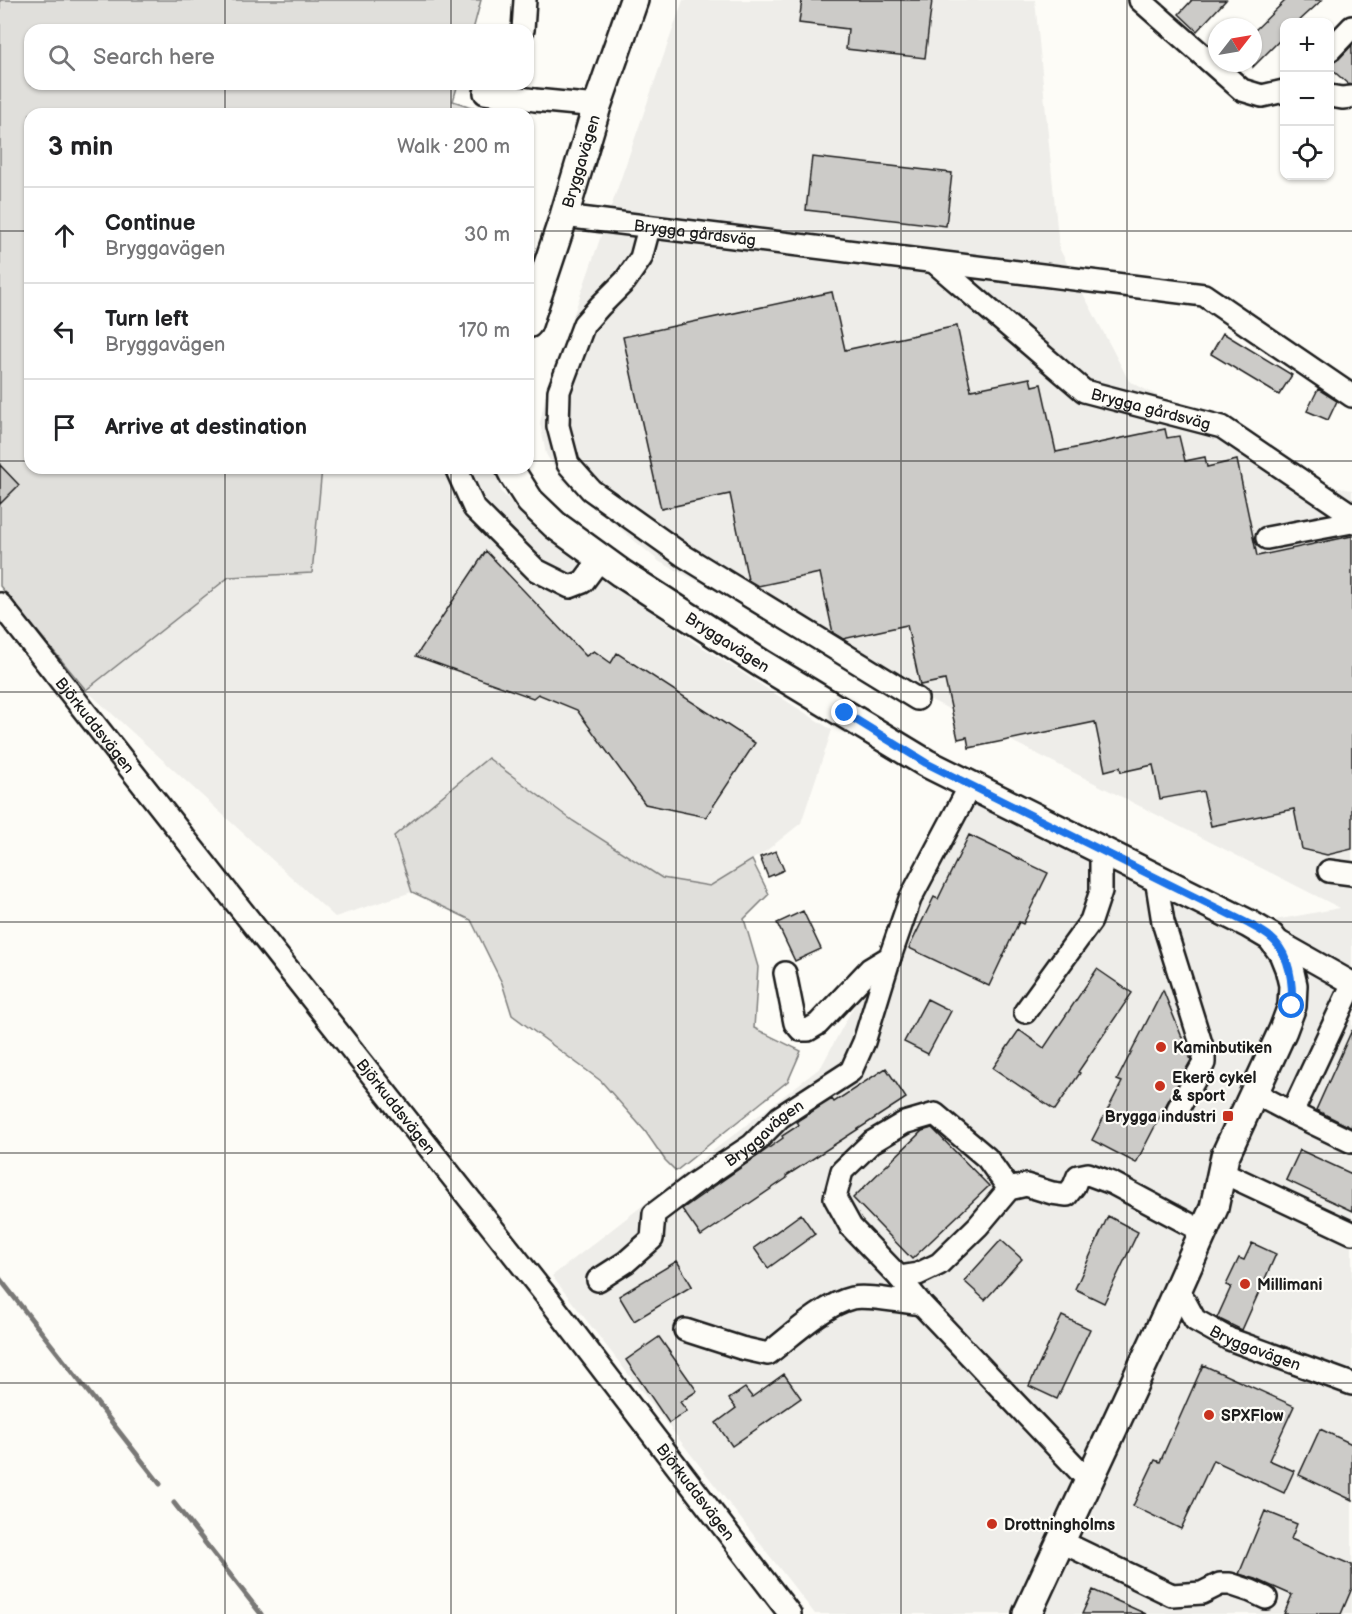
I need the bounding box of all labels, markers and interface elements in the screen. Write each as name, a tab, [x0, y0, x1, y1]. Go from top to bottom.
north arrow	[1208, 18, 1262, 72]
map controls	[1280, 18, 1334, 180]
button: +	[1280, 18, 1334, 72]
search box	[24, 24, 534, 90]
icon: search	[45, 41, 78, 74]
text: Search here	[93, 44, 215, 71]
button: −	[1280, 72, 1334, 126]
street label: Bryggavägen	[559, 113, 605, 211]
button: locate	[1280, 126, 1334, 180]
text: 3 min	[48, 132, 113, 163]
text: Walk · 200 m	[397, 135, 510, 159]
text: Continue	[105, 210, 195, 237]
street label: Brygga gårdsväg	[633, 217, 757, 251]
icon: ahead	[48, 219, 81, 252]
text: 30 m	[464, 223, 510, 247]
text: Bryggavägen	[105, 237, 225, 261]
text: Turn left	[105, 306, 189, 333]
icon: left	[48, 315, 81, 348]
text: 170 m	[459, 319, 510, 343]
text: Bryggavägen	[105, 333, 225, 357]
street label: Brygga gårdsväg	[1089, 385, 1212, 435]
icon: arrive	[48, 411, 81, 444]
text: Arrive at destination	[105, 414, 307, 441]
street label: Bryggavägen	[681, 609, 773, 677]
street label: Björkuddsvägen	[51, 674, 138, 778]
route end	[831, 699, 857, 725]
route start	[1278, 992, 1304, 1018]
place label: Kaminbutiken	[1173, 1039, 1272, 1058]
marker: Kaminbutiken	[1154, 1040, 1168, 1054]
street label: Björkuddsvägen	[352, 1056, 439, 1159]
place label: Ekerö cykel & sport	[1172, 1069, 1256, 1106]
marker: Ekerö cykel & sport	[1153, 1079, 1167, 1093]
street label: Bryggavägen	[722, 1096, 807, 1171]
place label: Brygga industri	[1105, 1108, 1216, 1127]
marker: Brygga industri	[1221, 1109, 1235, 1123]
place label: Millimani	[1257, 1276, 1322, 1295]
marker: Millimani	[1238, 1277, 1252, 1291]
street label: Bryggavägen	[1206, 1322, 1303, 1375]
place label: SPXFlow	[1221, 1407, 1284, 1426]
marker: SPXFlow	[1202, 1408, 1216, 1422]
street label: Björkuddsvägen	[652, 1440, 738, 1545]
place label: Drottningholms	[1004, 1516, 1115, 1535]
marker: Drottningholms	[985, 1517, 999, 1531]

